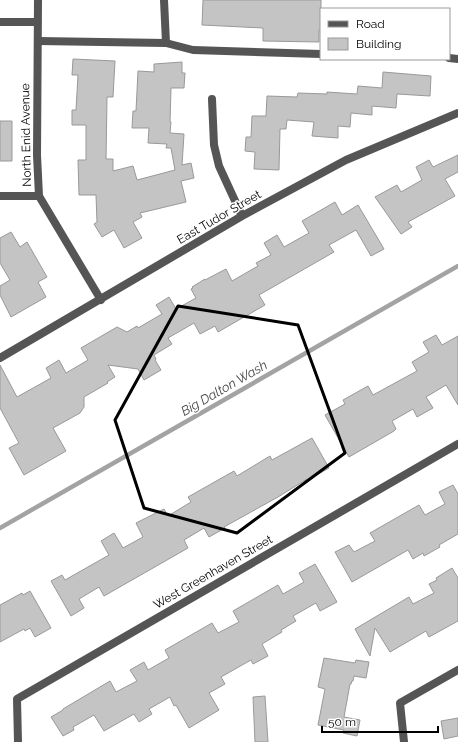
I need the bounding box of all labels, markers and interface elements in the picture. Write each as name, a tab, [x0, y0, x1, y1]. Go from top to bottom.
legend	[320, 8, 450, 60]
text: Road	[356, 17, 385, 31]
text: Building	[356, 37, 402, 51]
street label: North Enid Avenue	[18, 83, 34, 187]
street label: East Tudor Street	[175, 187, 263, 247]
water label: Big Dalton Wash	[178, 357, 270, 419]
street label: West Greenhaven Street	[151, 532, 275, 612]
scale bar	[322, 708, 438, 734]
text: 50 m	[328, 715, 356, 729]

